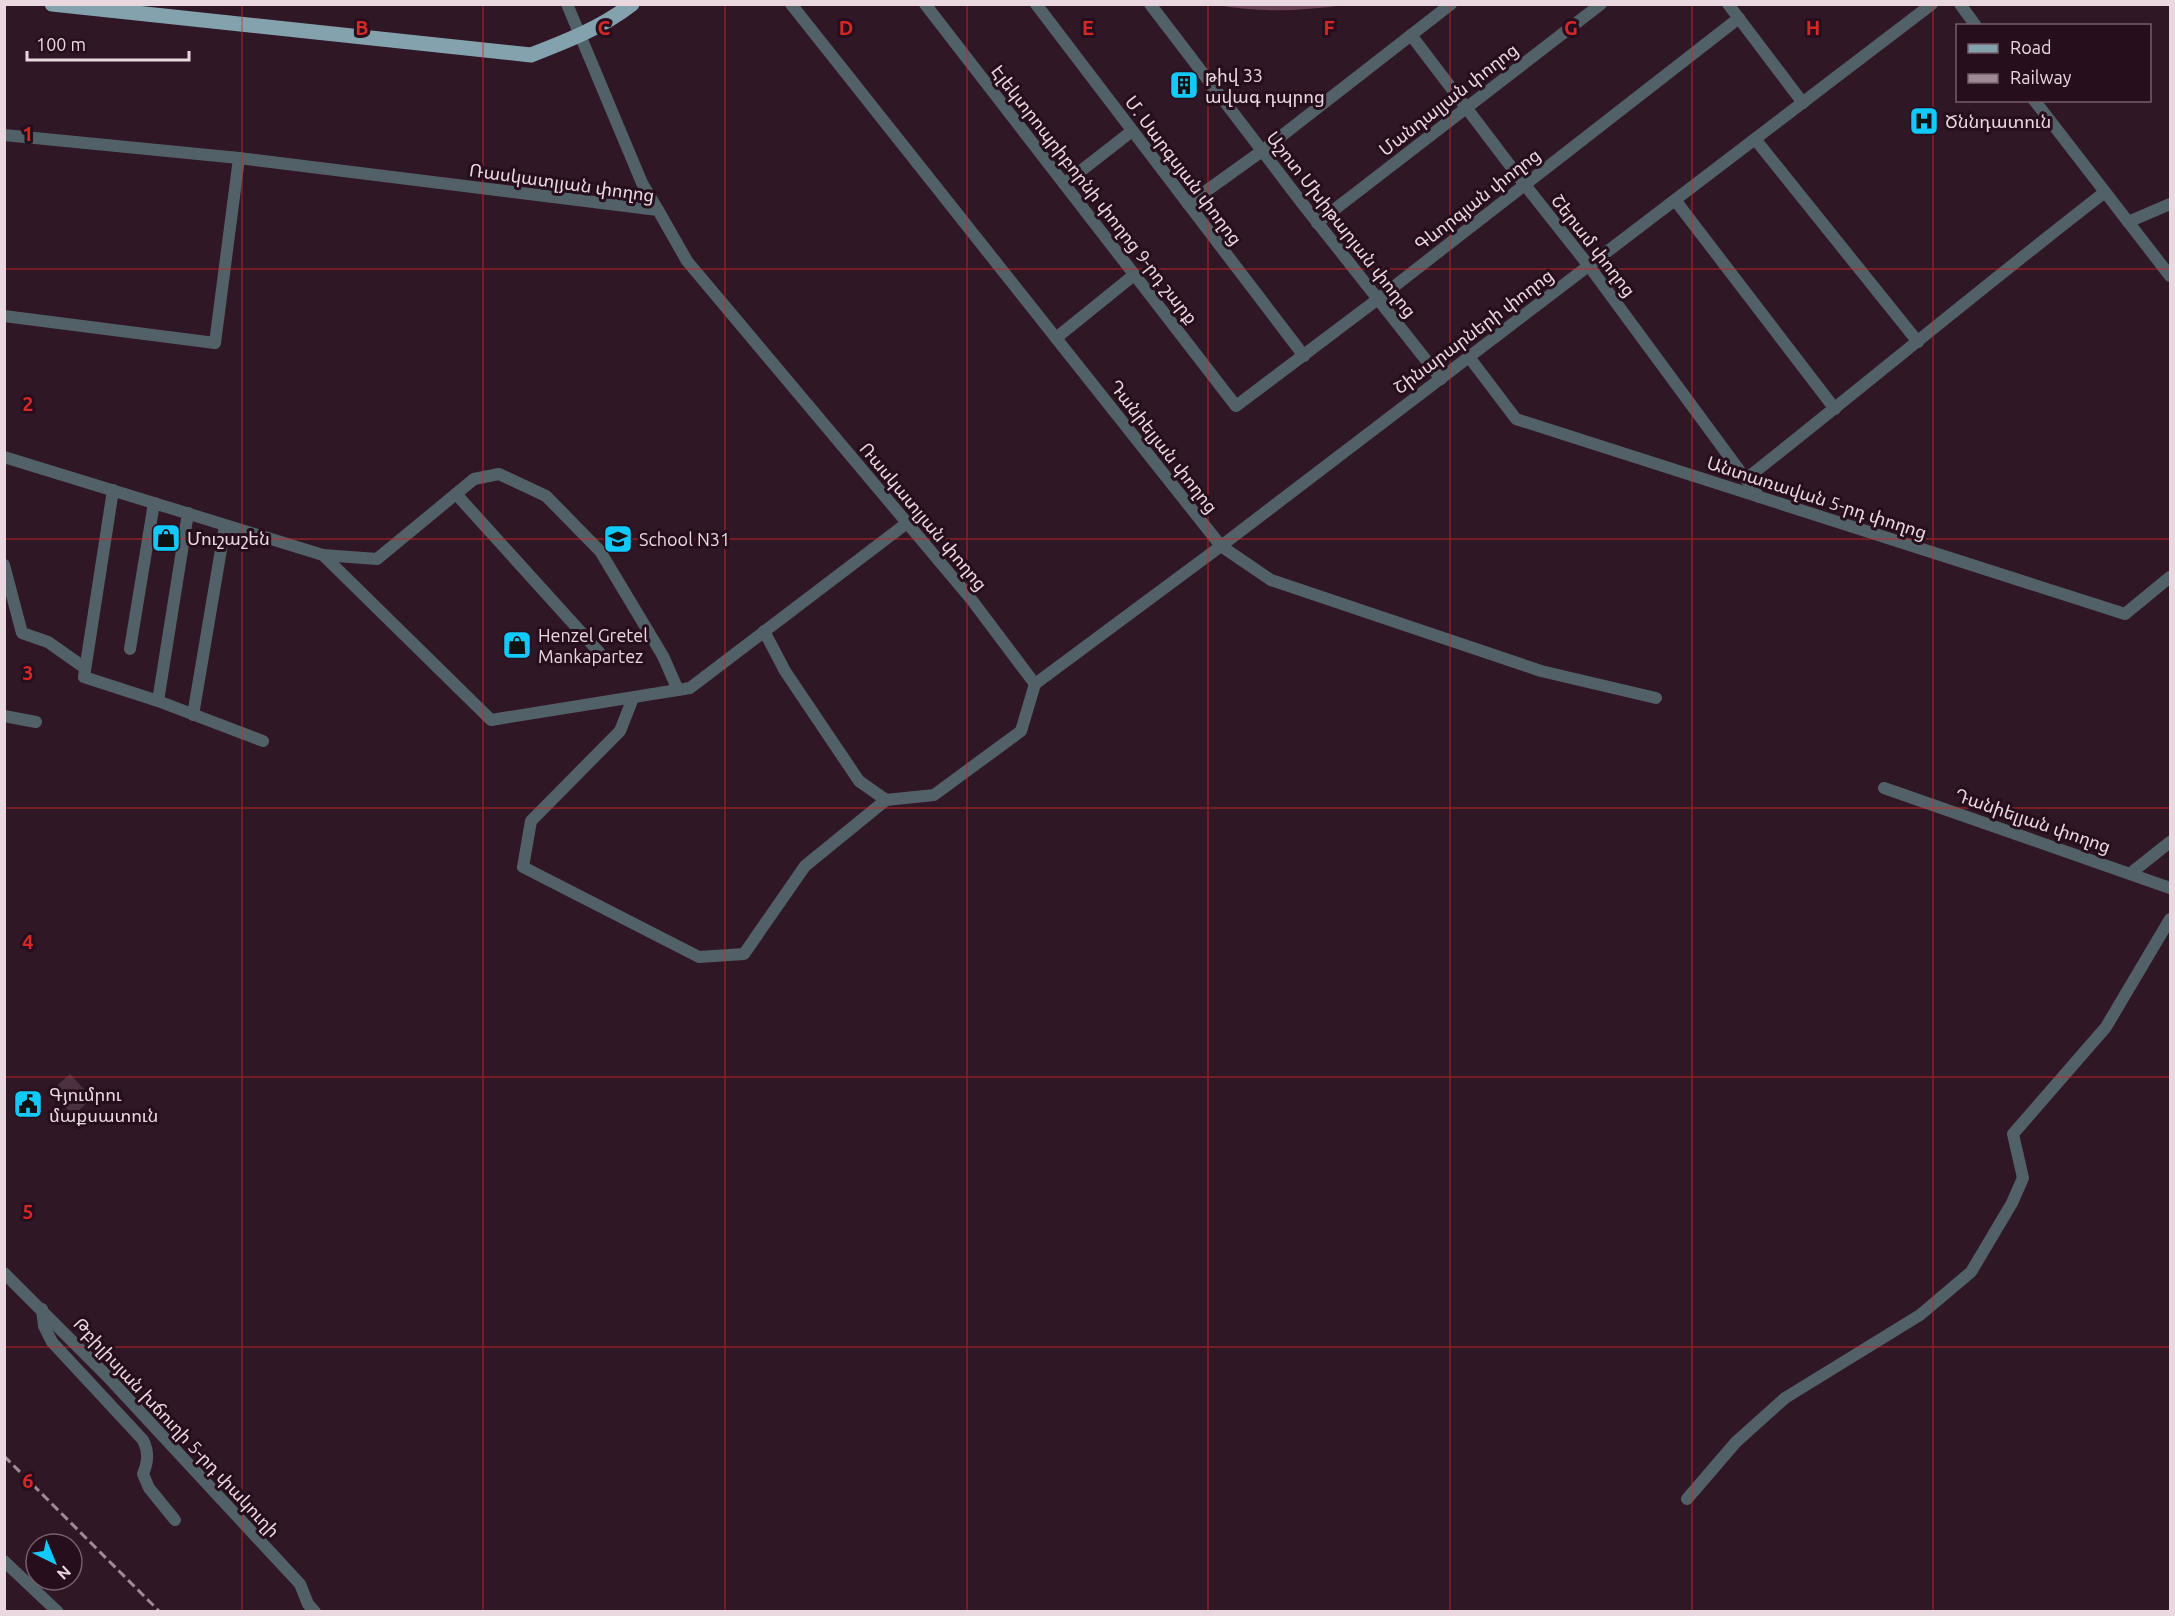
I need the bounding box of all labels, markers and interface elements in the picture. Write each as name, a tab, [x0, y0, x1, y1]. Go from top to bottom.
text: B	[355, 16, 369, 39]
text: C	[598, 16, 611, 39]
text: D	[839, 16, 853, 39]
text: E	[1082, 16, 1094, 39]
text: F	[1323, 16, 1335, 39]
text: G	[1564, 16, 1578, 39]
text: H	[1806, 16, 1820, 39]
scale bar	[27, 24, 189, 62]
legend	[1956, 24, 2151, 102]
text: 100 m	[36, 34, 86, 54]
text: Road	[2010, 37, 2052, 57]
street label: Մանդալյան փողոց	[1375, 39, 1522, 160]
street label: Էլեկտրոպրիբորնի փողոց 9-րդ շարք	[987, 61, 1202, 328]
place label: թիվ 33 ավագ դպրոց	[1205, 65, 1325, 107]
text: Railway	[2010, 67, 2072, 87]
building icon: թիվ 33 ավագ դպրոց	[1168, 69, 1200, 101]
street label: Մ. Սարգսյան փողոց	[1121, 92, 1247, 249]
hospital icon: Ծննդատուն	[1908, 105, 1940, 137]
place label: Ծննդատուն	[1945, 111, 2051, 132]
text: 1	[22, 122, 34, 145]
street label: Աշոտ Մխիթարյան փողոց	[1262, 127, 1421, 322]
street label: Գևորգյան փողոց	[1410, 144, 1544, 255]
street label: Ռասկատլյան փողոց	[468, 159, 656, 206]
street label: Շերամ փողոց	[1547, 190, 1640, 301]
street label: Շինարարների փողոց	[1389, 265, 1557, 398]
street label: Դանիելյան փողոց	[1105, 375, 1222, 517]
text: 2	[22, 392, 34, 415]
street label: Ռասկատլյան փողոց	[856, 438, 992, 595]
street label: Անտառավան 5-րդ փողոց	[1704, 452, 1930, 543]
shop icon: Մուշաշեն	[150, 522, 182, 554]
school or university icon: School N31	[602, 523, 634, 555]
place label: Մուշաշեն	[187, 528, 270, 549]
place label: School N31	[639, 529, 730, 549]
place label: Henzel Gretel Mankapartez	[538, 625, 648, 666]
shop icon: Henzel Gretel Mankapartez	[501, 629, 533, 661]
text: 3	[22, 661, 34, 684]
street label: Դանիելյան փողոց	[1952, 784, 2114, 857]
text: 4	[22, 930, 34, 953]
place label: Գյումրու մաքսատուն	[49, 1084, 158, 1126]
public building icon: Գյումրու մաքսատուն	[12, 1088, 44, 1120]
text: 5	[22, 1200, 34, 1223]
street label: Թբիլիսյան խճուղի 5-րդ փակուղի	[69, 1313, 284, 1541]
text: 6	[22, 1469, 34, 1492]
north arrow	[24, 1532, 84, 1592]
text: N	[54, 1562, 75, 1584]

